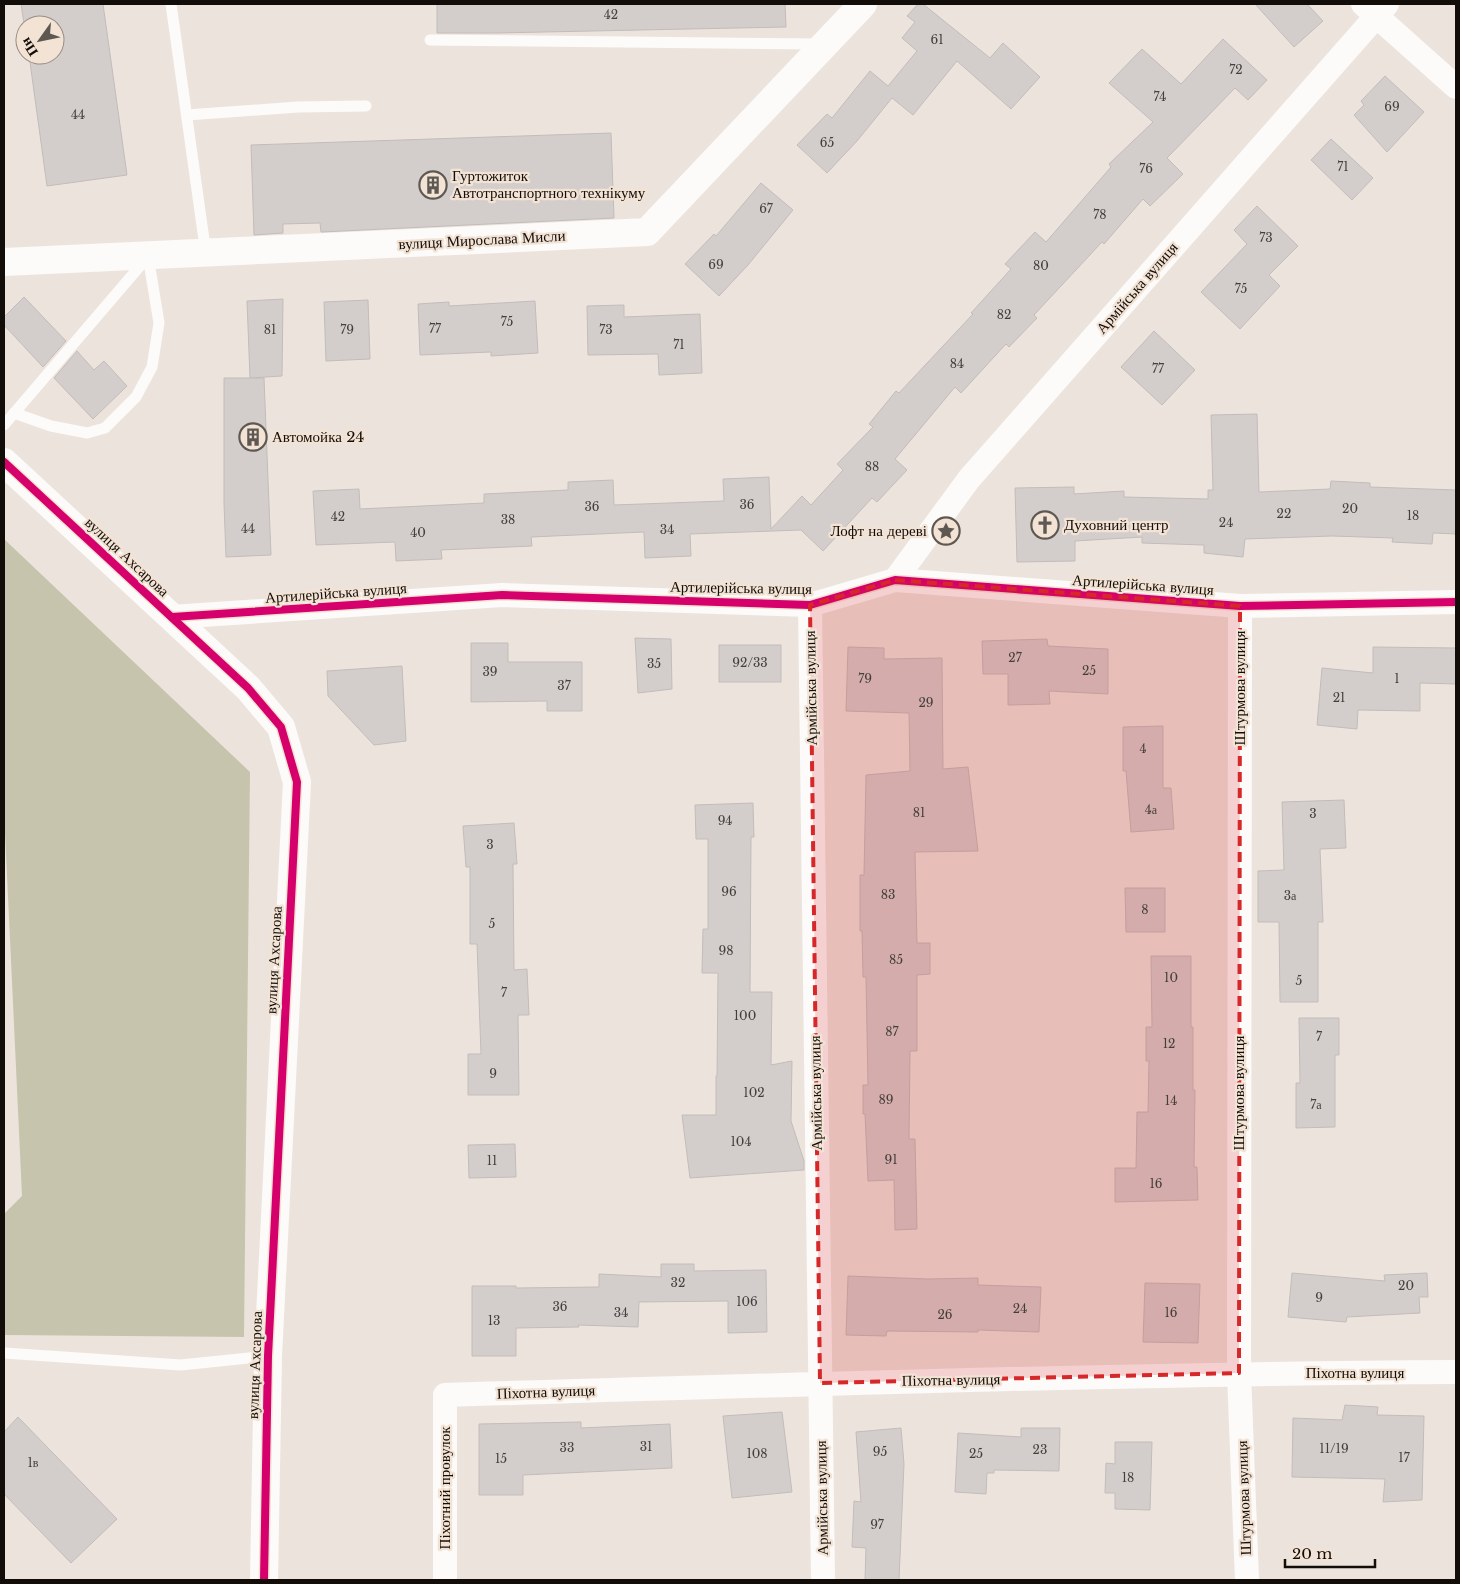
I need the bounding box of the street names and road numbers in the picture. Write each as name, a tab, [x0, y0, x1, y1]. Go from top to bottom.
street label: вулиця Мирослава Мисли	[398, 226, 566, 253]
street label: Армійська вулиця	[1092, 238, 1182, 337]
street label: вулиця Ахсарова	[81, 513, 174, 601]
street label: Артилерійська вулиця	[1072, 570, 1215, 599]
street label: Артилерійська вулиця	[670, 577, 812, 598]
street label: Артилерійська вулиця	[265, 578, 408, 607]
street label: Армійська вулиця	[800, 630, 821, 746]
street label: Штурмова вулиця	[1230, 630, 1249, 745]
street label: вулиця Ахсарова	[261, 905, 286, 1014]
street label: Армійська вулиця	[805, 1035, 826, 1151]
street label: Штурмова вулиця	[1229, 1035, 1248, 1150]
street label: вулиця Ахсарова	[243, 1310, 266, 1419]
street label: Піхотна вулиця	[1306, 1363, 1404, 1382]
street label: Піхотна вулиця	[902, 1369, 1001, 1390]
street label: Піхотна вулиця	[496, 1380, 596, 1403]
street label: Піхотний провулок	[435, 1426, 454, 1549]
street label: Армійська вулиця	[811, 1440, 832, 1556]
street label: Штурмова вулиця	[1232, 1440, 1255, 1556]

